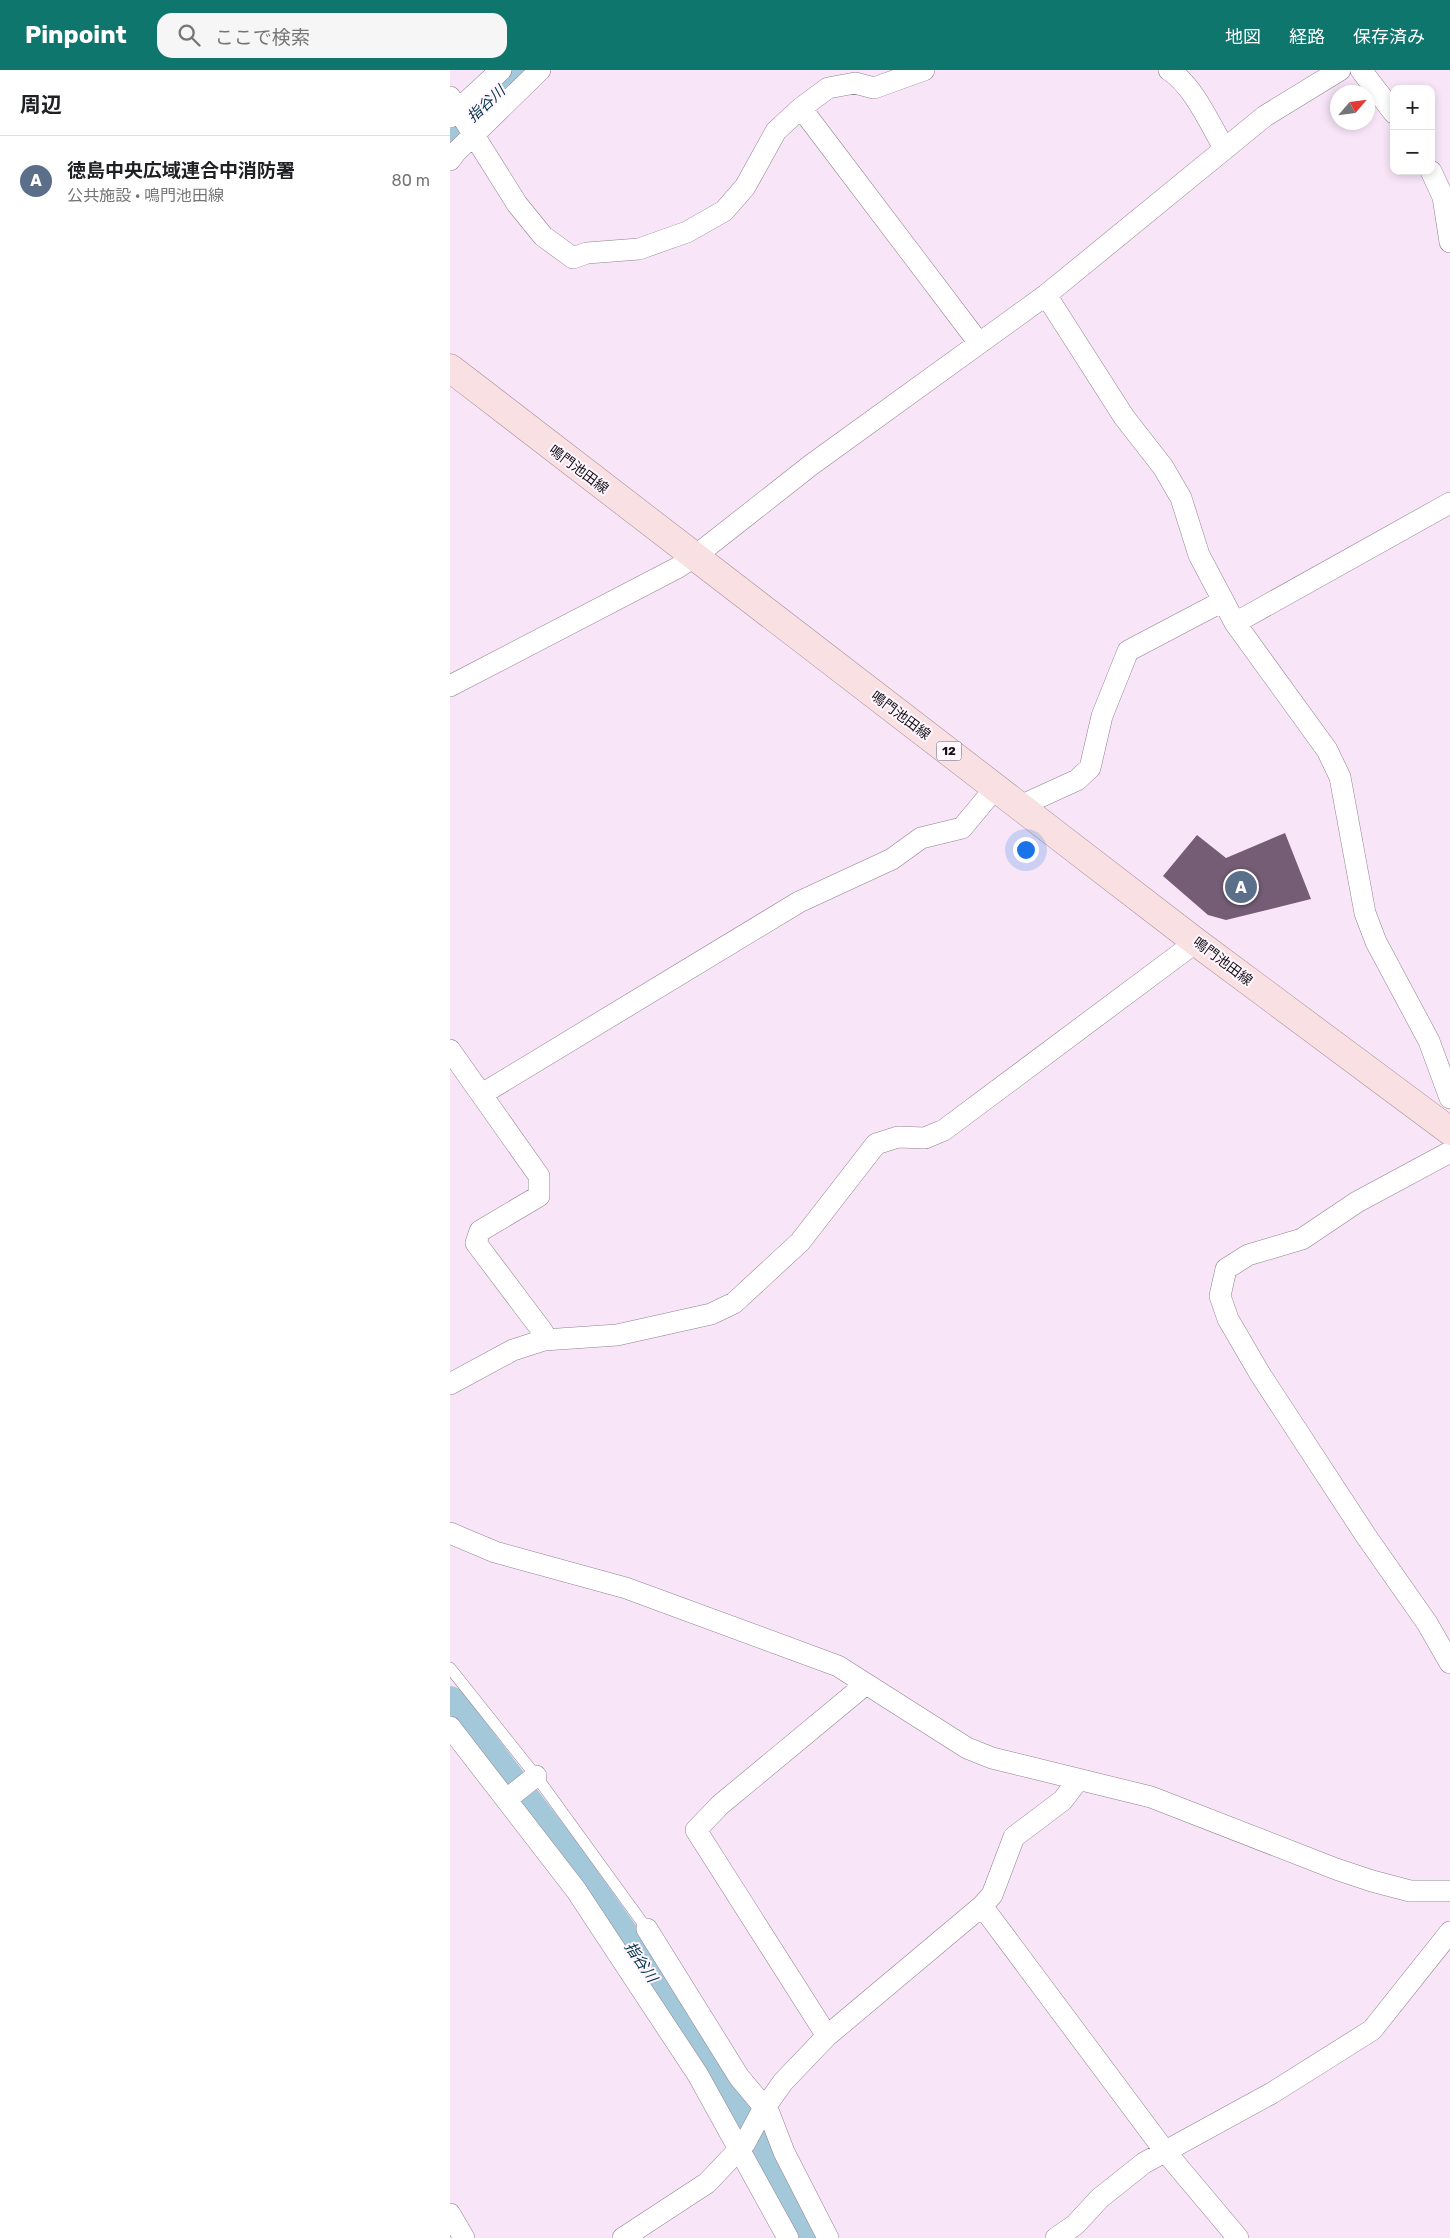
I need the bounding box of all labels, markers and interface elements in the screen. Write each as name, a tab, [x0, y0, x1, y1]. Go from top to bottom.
search box	[157, 13, 507, 58]
text: Pinpoint	[25, 21, 127, 49]
icon: search	[175, 21, 203, 49]
text: ここで検索	[215, 26, 310, 49]
text: 地図	[1225, 26, 1261, 48]
text: 経路	[1289, 26, 1325, 48]
text: 保存済み	[1353, 26, 1425, 48]
water label: 指谷川	[463, 81, 510, 126]
north arrow	[1330, 85, 1375, 130]
map controls	[1390, 85, 1435, 175]
button: +	[1390, 85, 1435, 130]
text: 周辺	[20, 92, 62, 117]
button: −	[1390, 130, 1435, 175]
text: 徳島中央広域連合中消防署	[67, 159, 295, 182]
text: A	[30, 171, 42, 190]
text: 80 m	[392, 171, 430, 190]
text: 公共施設 · 鳴門池田線	[67, 186, 224, 205]
street label: 鳴門池田線	[546, 442, 612, 497]
street label: 鳴門池田線	[868, 688, 934, 743]
road number: 12	[936, 741, 962, 760]
your location	[1013, 837, 1039, 863]
pin: A	[1225, 868, 1257, 906]
street label: 鳴門池田線	[1190, 934, 1256, 989]
water label: 指谷川	[621, 1938, 662, 1987]

